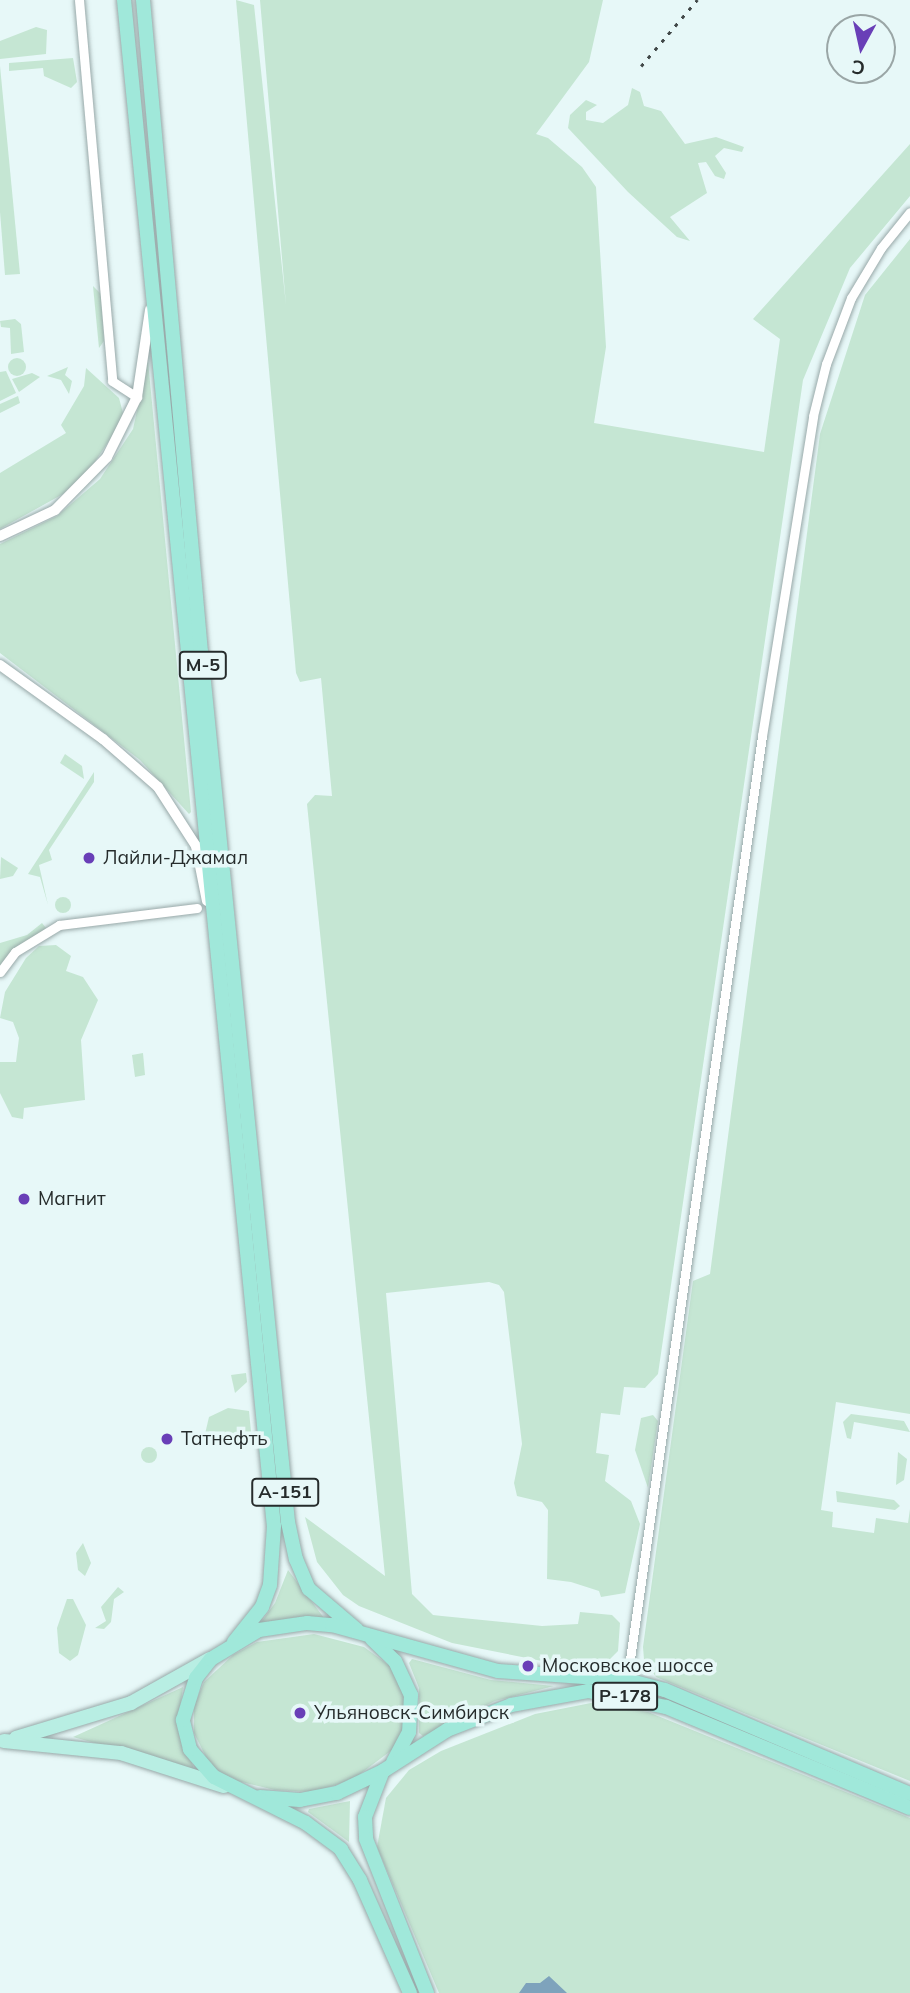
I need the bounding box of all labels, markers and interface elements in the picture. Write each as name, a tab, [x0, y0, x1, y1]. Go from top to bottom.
north arrow	[826, 14, 896, 84]
text: С	[850, 55, 866, 81]
road number: М-5	[178, 650, 228, 680]
place label: Лайли-Джамал	[103, 847, 248, 869]
marker: Лайли-Джамал	[81, 850, 97, 866]
place label: Магнит	[38, 1188, 106, 1210]
marker: Магнит	[16, 1191, 32, 1207]
place label: Татнефть	[181, 1428, 268, 1450]
marker: Татнефть	[159, 1431, 175, 1447]
road number: А-151	[250, 1478, 320, 1506]
place label: Московское шоссе	[542, 1655, 713, 1677]
marker: Московское шоссе	[520, 1658, 536, 1674]
road number: Р-178	[592, 1681, 658, 1710]
place label: Ульяновск-Симбирск	[314, 1702, 509, 1724]
marker: Ульяновск-Симбирск	[292, 1705, 308, 1721]

